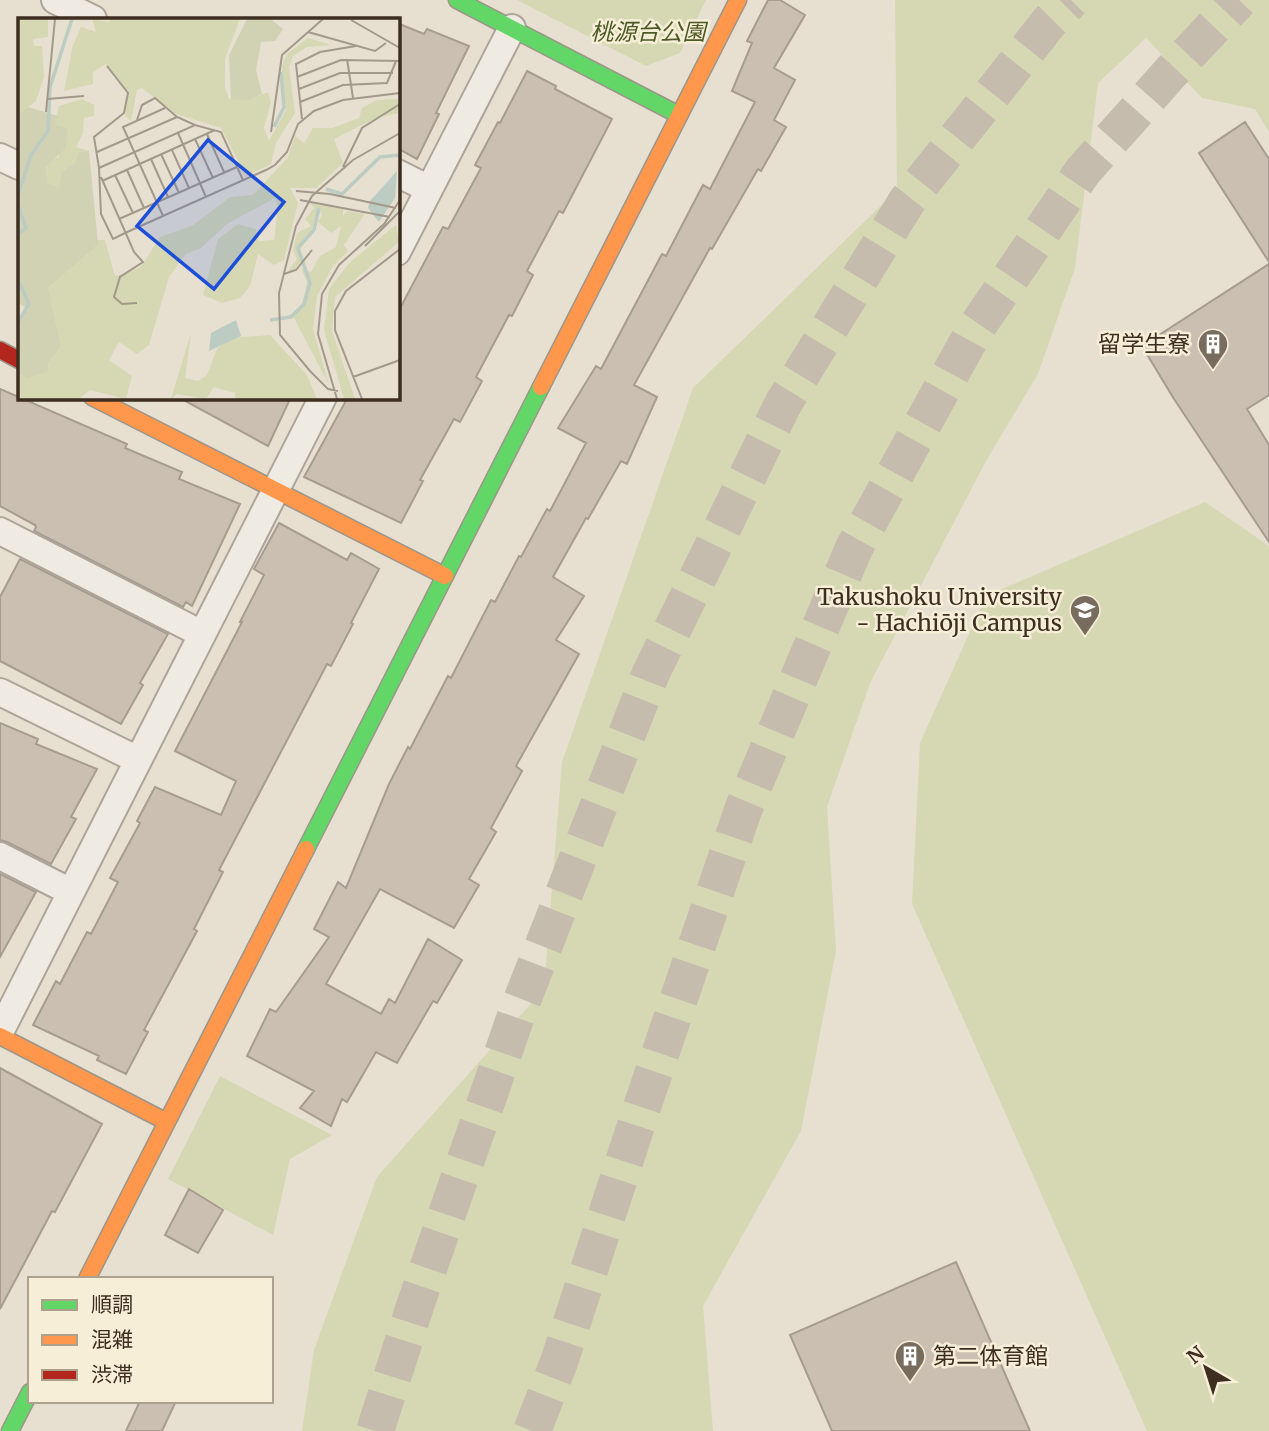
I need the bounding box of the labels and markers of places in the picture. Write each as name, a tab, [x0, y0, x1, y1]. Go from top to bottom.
building icon: 留学生寮	[1196, 327, 1230, 371]
place label: 留学生寮	[1098, 329, 1190, 358]
place label: Takushoku University - Hachiōji Campus	[817, 582, 1063, 637]
school or university icon: Takushoku University - Hachiōji Campus	[1068, 593, 1102, 637]
building icon: 第二体育館	[893, 1339, 927, 1383]
place label: 第二体育館	[933, 1341, 1048, 1370]

